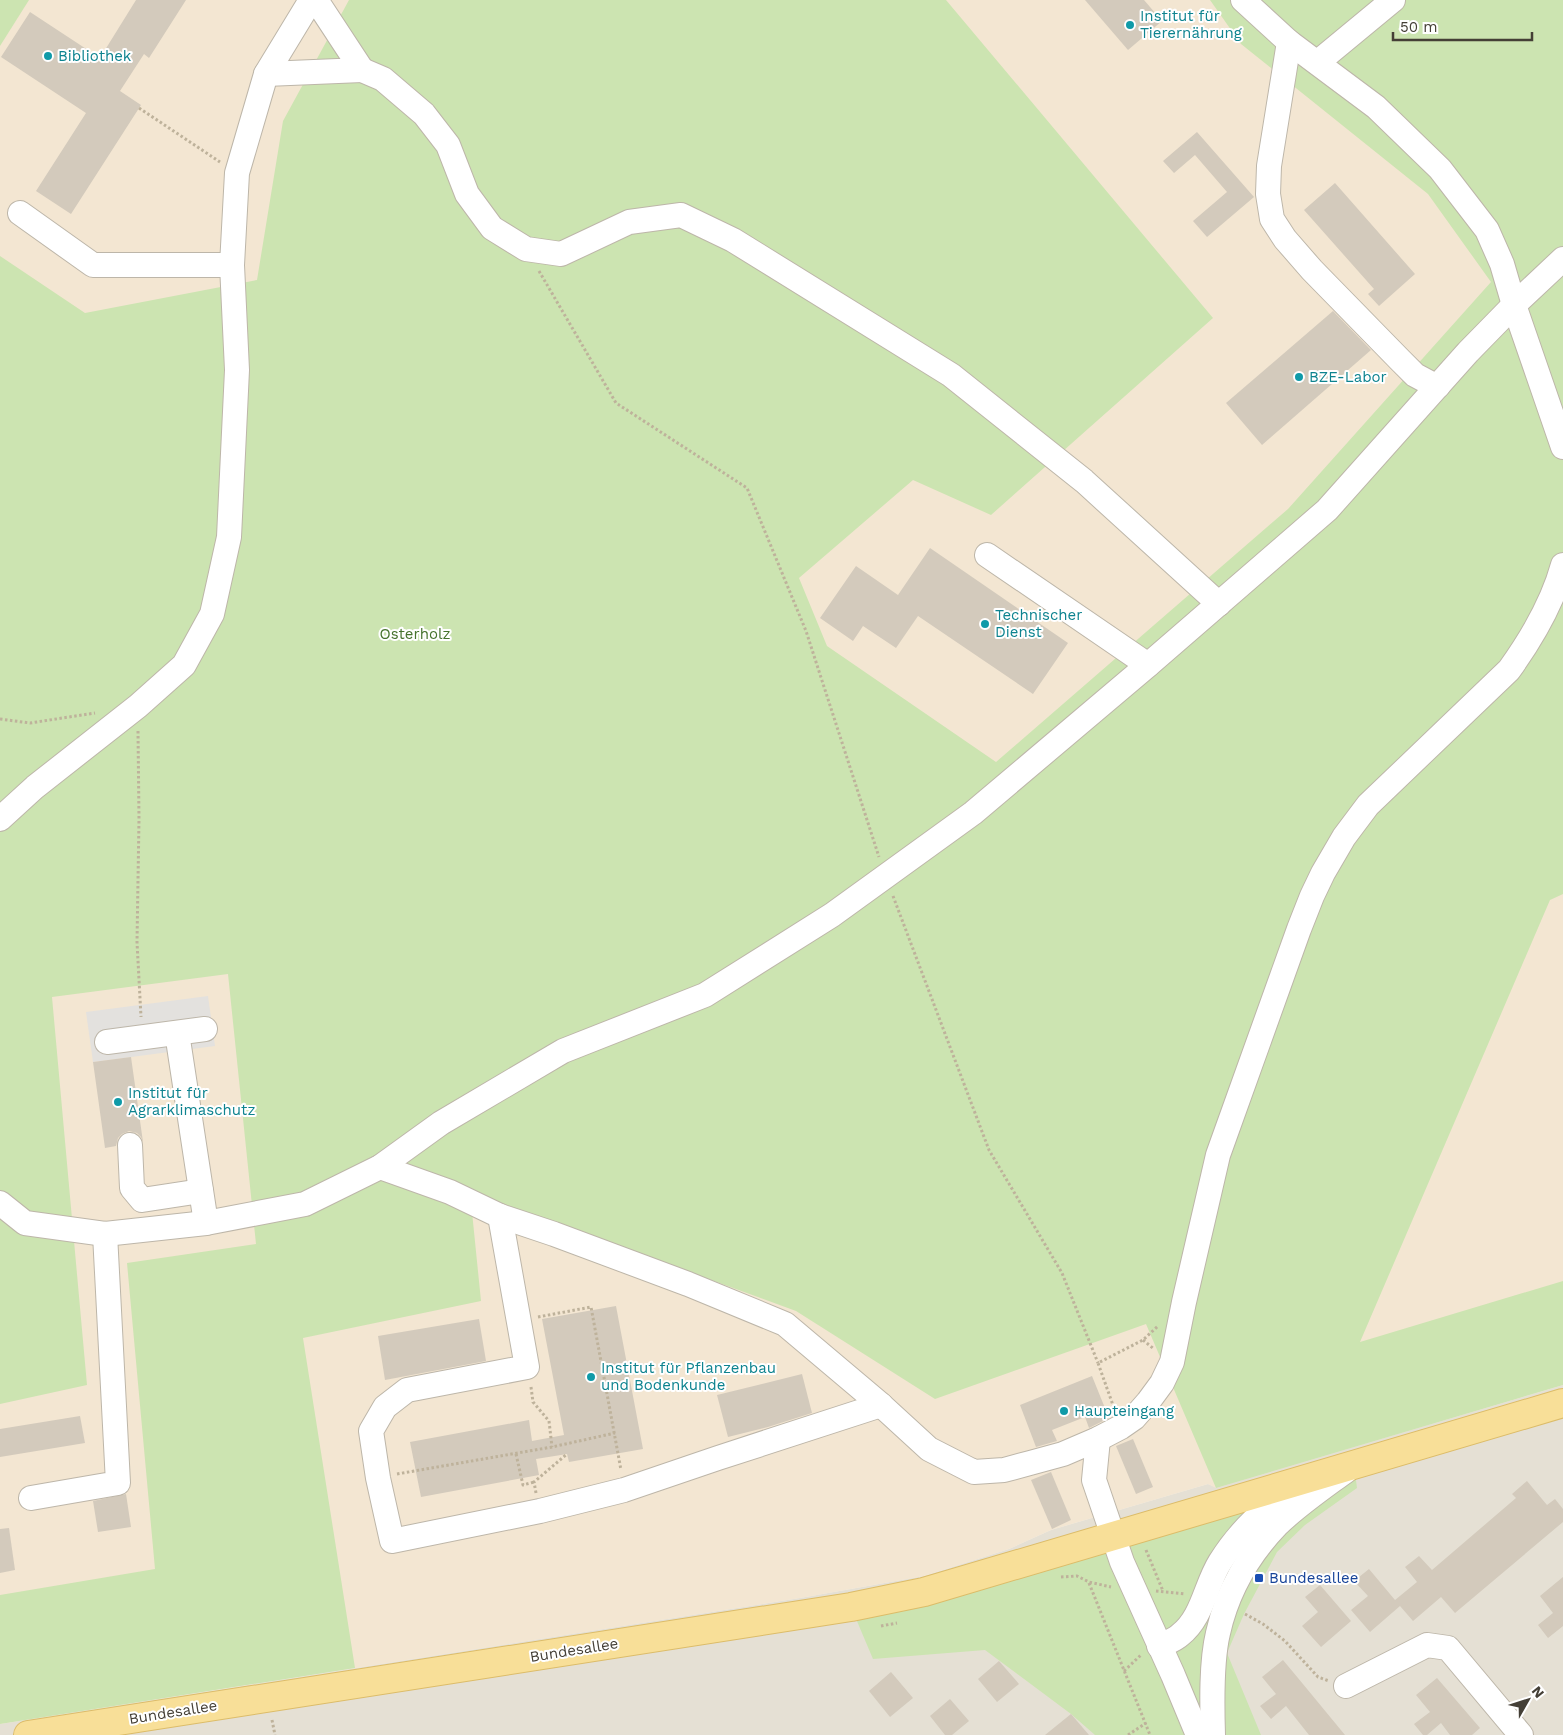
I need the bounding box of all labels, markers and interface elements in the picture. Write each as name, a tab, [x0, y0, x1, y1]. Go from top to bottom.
place label: Institut für Tierernährung	[1140, 7, 1242, 42]
scale bar	[1393, 10, 1532, 42]
text: 50 m	[1400, 18, 1437, 36]
marker: Institut für Tierernährung	[1124, 19, 1136, 31]
place label: Bibliothek	[58, 47, 132, 65]
marker: Bibliothek	[42, 50, 54, 62]
place label: BZE-Labor	[1309, 368, 1387, 386]
marker: BZE-Labor	[1293, 371, 1305, 383]
place label: Technischer Dienst	[995, 606, 1082, 641]
marker: Technischer Dienst	[979, 618, 991, 630]
park label: Osterholz	[379, 625, 451, 643]
place label: Institut für Agrarklimaschutz	[128, 1084, 255, 1119]
marker: Institut für Agrarklimaschutz	[112, 1096, 124, 1108]
place label: Institut für Pflanzenbau und Bodenkunde	[601, 1359, 776, 1394]
marker: Institut für Pflanzenbau und Bodenkunde	[585, 1371, 597, 1383]
place label: Haupteingang	[1074, 1402, 1174, 1420]
marker: Haupteingang	[1058, 1405, 1070, 1417]
place label: Bundesallee	[1269, 1569, 1358, 1587]
marker: Bundesallee	[1253, 1572, 1265, 1584]
street label: Bundesallee	[529, 1634, 619, 1666]
north arrow	[1503, 1675, 1553, 1725]
text: N	[1529, 1683, 1548, 1701]
street label: Bundesallee	[128, 1696, 218, 1728]

